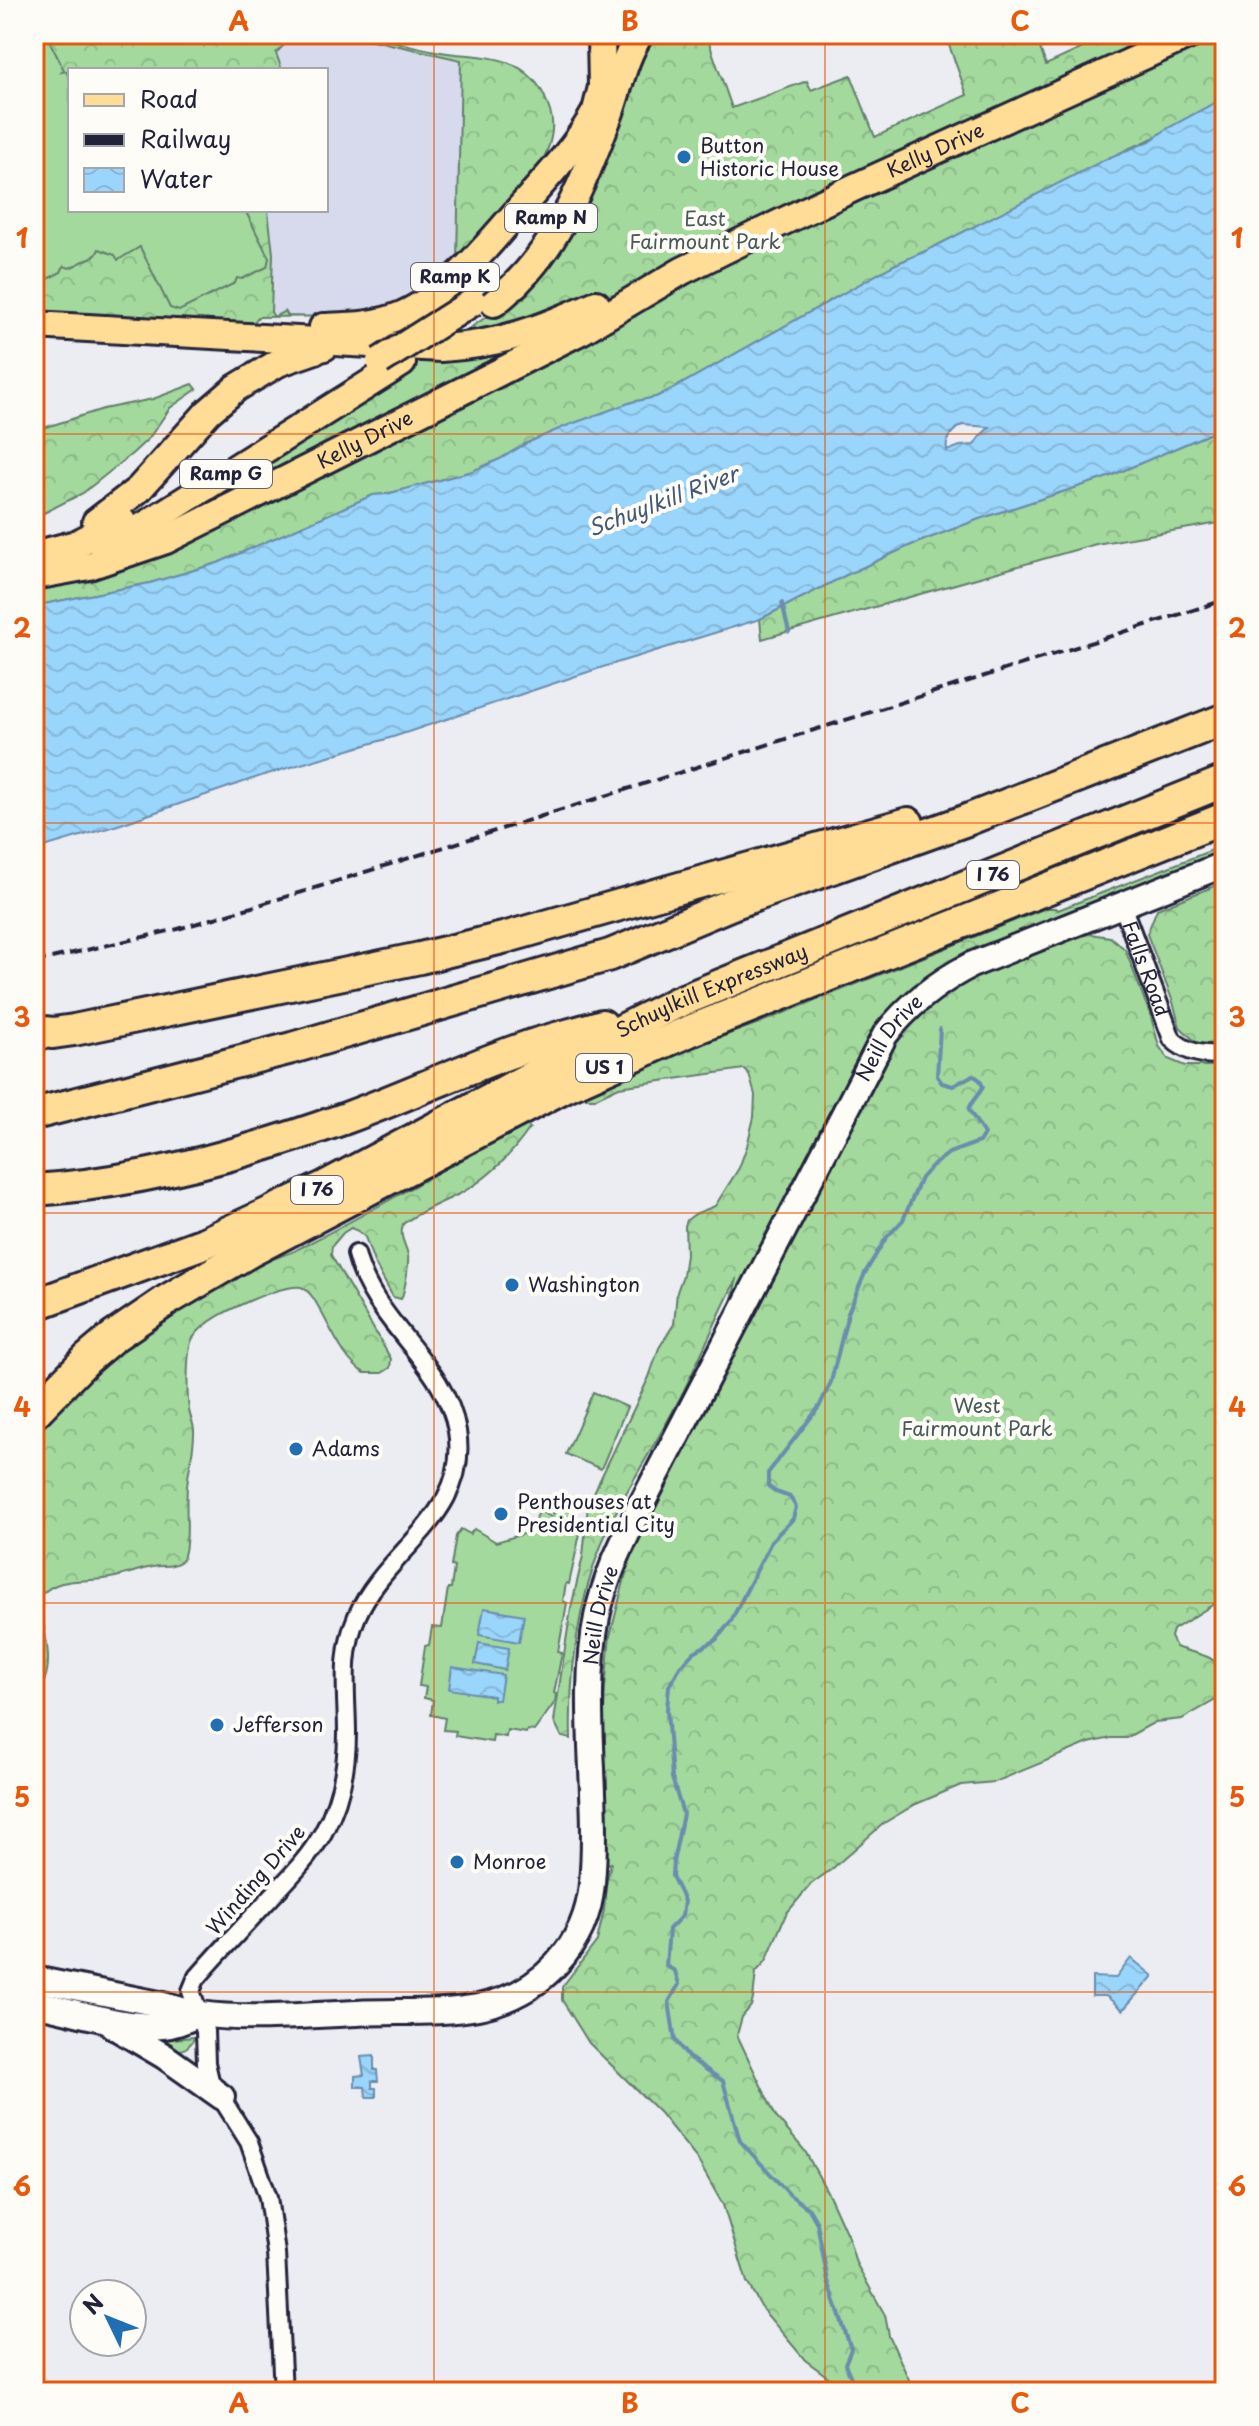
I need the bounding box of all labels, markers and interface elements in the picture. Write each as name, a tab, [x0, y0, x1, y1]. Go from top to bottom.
text: A	[229, 1, 249, 40]
text: B	[621, 1, 639, 40]
text: C	[1010, 1, 1030, 40]
legend	[68, 68, 328, 212]
text: Road	[140, 80, 198, 116]
street label: Kelly Drive	[882, 114, 989, 185]
text: Railway	[140, 120, 231, 156]
place label: Button Historic House	[700, 130, 839, 183]
marker: Button Historic House	[675, 148, 693, 166]
text: Water	[140, 160, 213, 196]
park label: East Fairmount Park	[629, 203, 781, 256]
road number: Ramp N	[505, 204, 597, 232]
text: 1	[16, 218, 28, 257]
text: 1	[1231, 218, 1243, 257]
road number: Ramp K	[411, 263, 499, 291]
street label: Kelly Drive	[311, 402, 418, 476]
water label: Schuylkill River	[582, 455, 745, 543]
road number: Ramp G	[180, 460, 272, 488]
text: 2	[13, 608, 31, 647]
text: 2	[1228, 608, 1246, 647]
road number: I 76	[967, 861, 1019, 889]
street label: Falls Road	[1115, 916, 1178, 1020]
street label: Schuylkill Expressway	[610, 936, 811, 1045]
street label: Neill Drive	[848, 987, 929, 1086]
text: 3	[13, 997, 31, 1036]
text: 3	[1228, 997, 1246, 1036]
road number: US 1	[576, 1054, 632, 1082]
road number: I 76	[291, 1176, 343, 1204]
place label: Washington	[528, 1269, 640, 1299]
marker: Washington	[503, 1276, 521, 1294]
text: 4	[13, 1387, 31, 1426]
text: 4	[1228, 1387, 1246, 1426]
park label: West Fairmount Park	[901, 1390, 1053, 1443]
place label: Adams	[312, 1433, 380, 1463]
marker: Adams	[287, 1440, 305, 1458]
place label: Penthouses at Presidential City	[517, 1486, 675, 1539]
marker: Penthouses at Presidential City	[492, 1505, 510, 1523]
street label: Neill Drive	[575, 1561, 625, 1666]
place label: Jefferson	[233, 1709, 324, 1739]
marker: Jefferson	[208, 1716, 226, 1734]
text: 5	[14, 1777, 30, 1816]
text: 5	[1229, 1777, 1245, 1816]
street label: Winding Drive	[199, 1818, 312, 1941]
place label: Monroe	[473, 1846, 546, 1876]
marker: Monroe	[448, 1853, 466, 1871]
text: 6	[13, 2166, 31, 2205]
text: 6	[1228, 2166, 1246, 2205]
north arrow	[68, 2278, 148, 2358]
text: N	[74, 2286, 110, 2321]
text: A	[229, 2383, 249, 2422]
text: B	[621, 2383, 639, 2422]
text: C	[1010, 2383, 1030, 2422]

